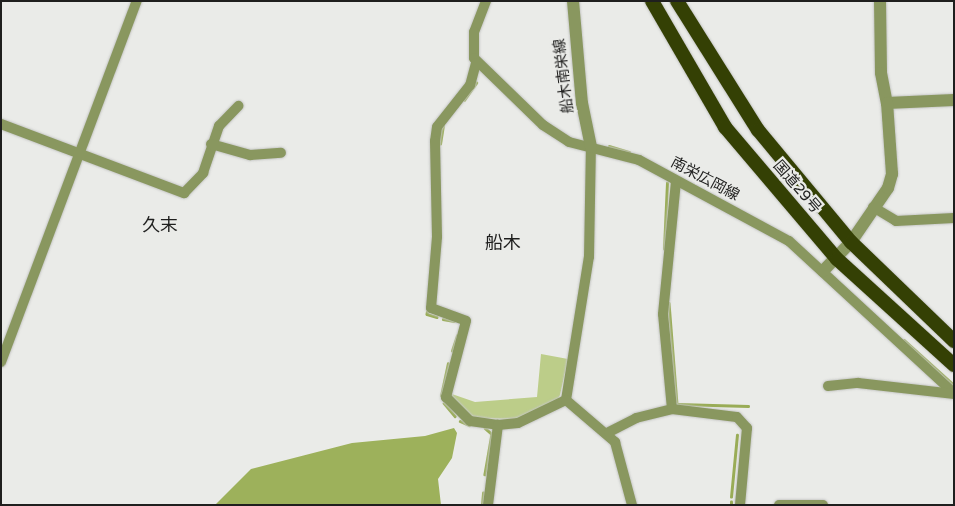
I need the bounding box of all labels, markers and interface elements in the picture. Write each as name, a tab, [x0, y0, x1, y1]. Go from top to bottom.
street label: 船木南栄線	[550, 38, 578, 114]
street label: 南栄広岡線	[668, 153, 742, 205]
street label: 国道29号	[769, 157, 825, 217]
district label: 久末	[142, 214, 178, 236]
district label: 船木	[485, 232, 521, 254]

